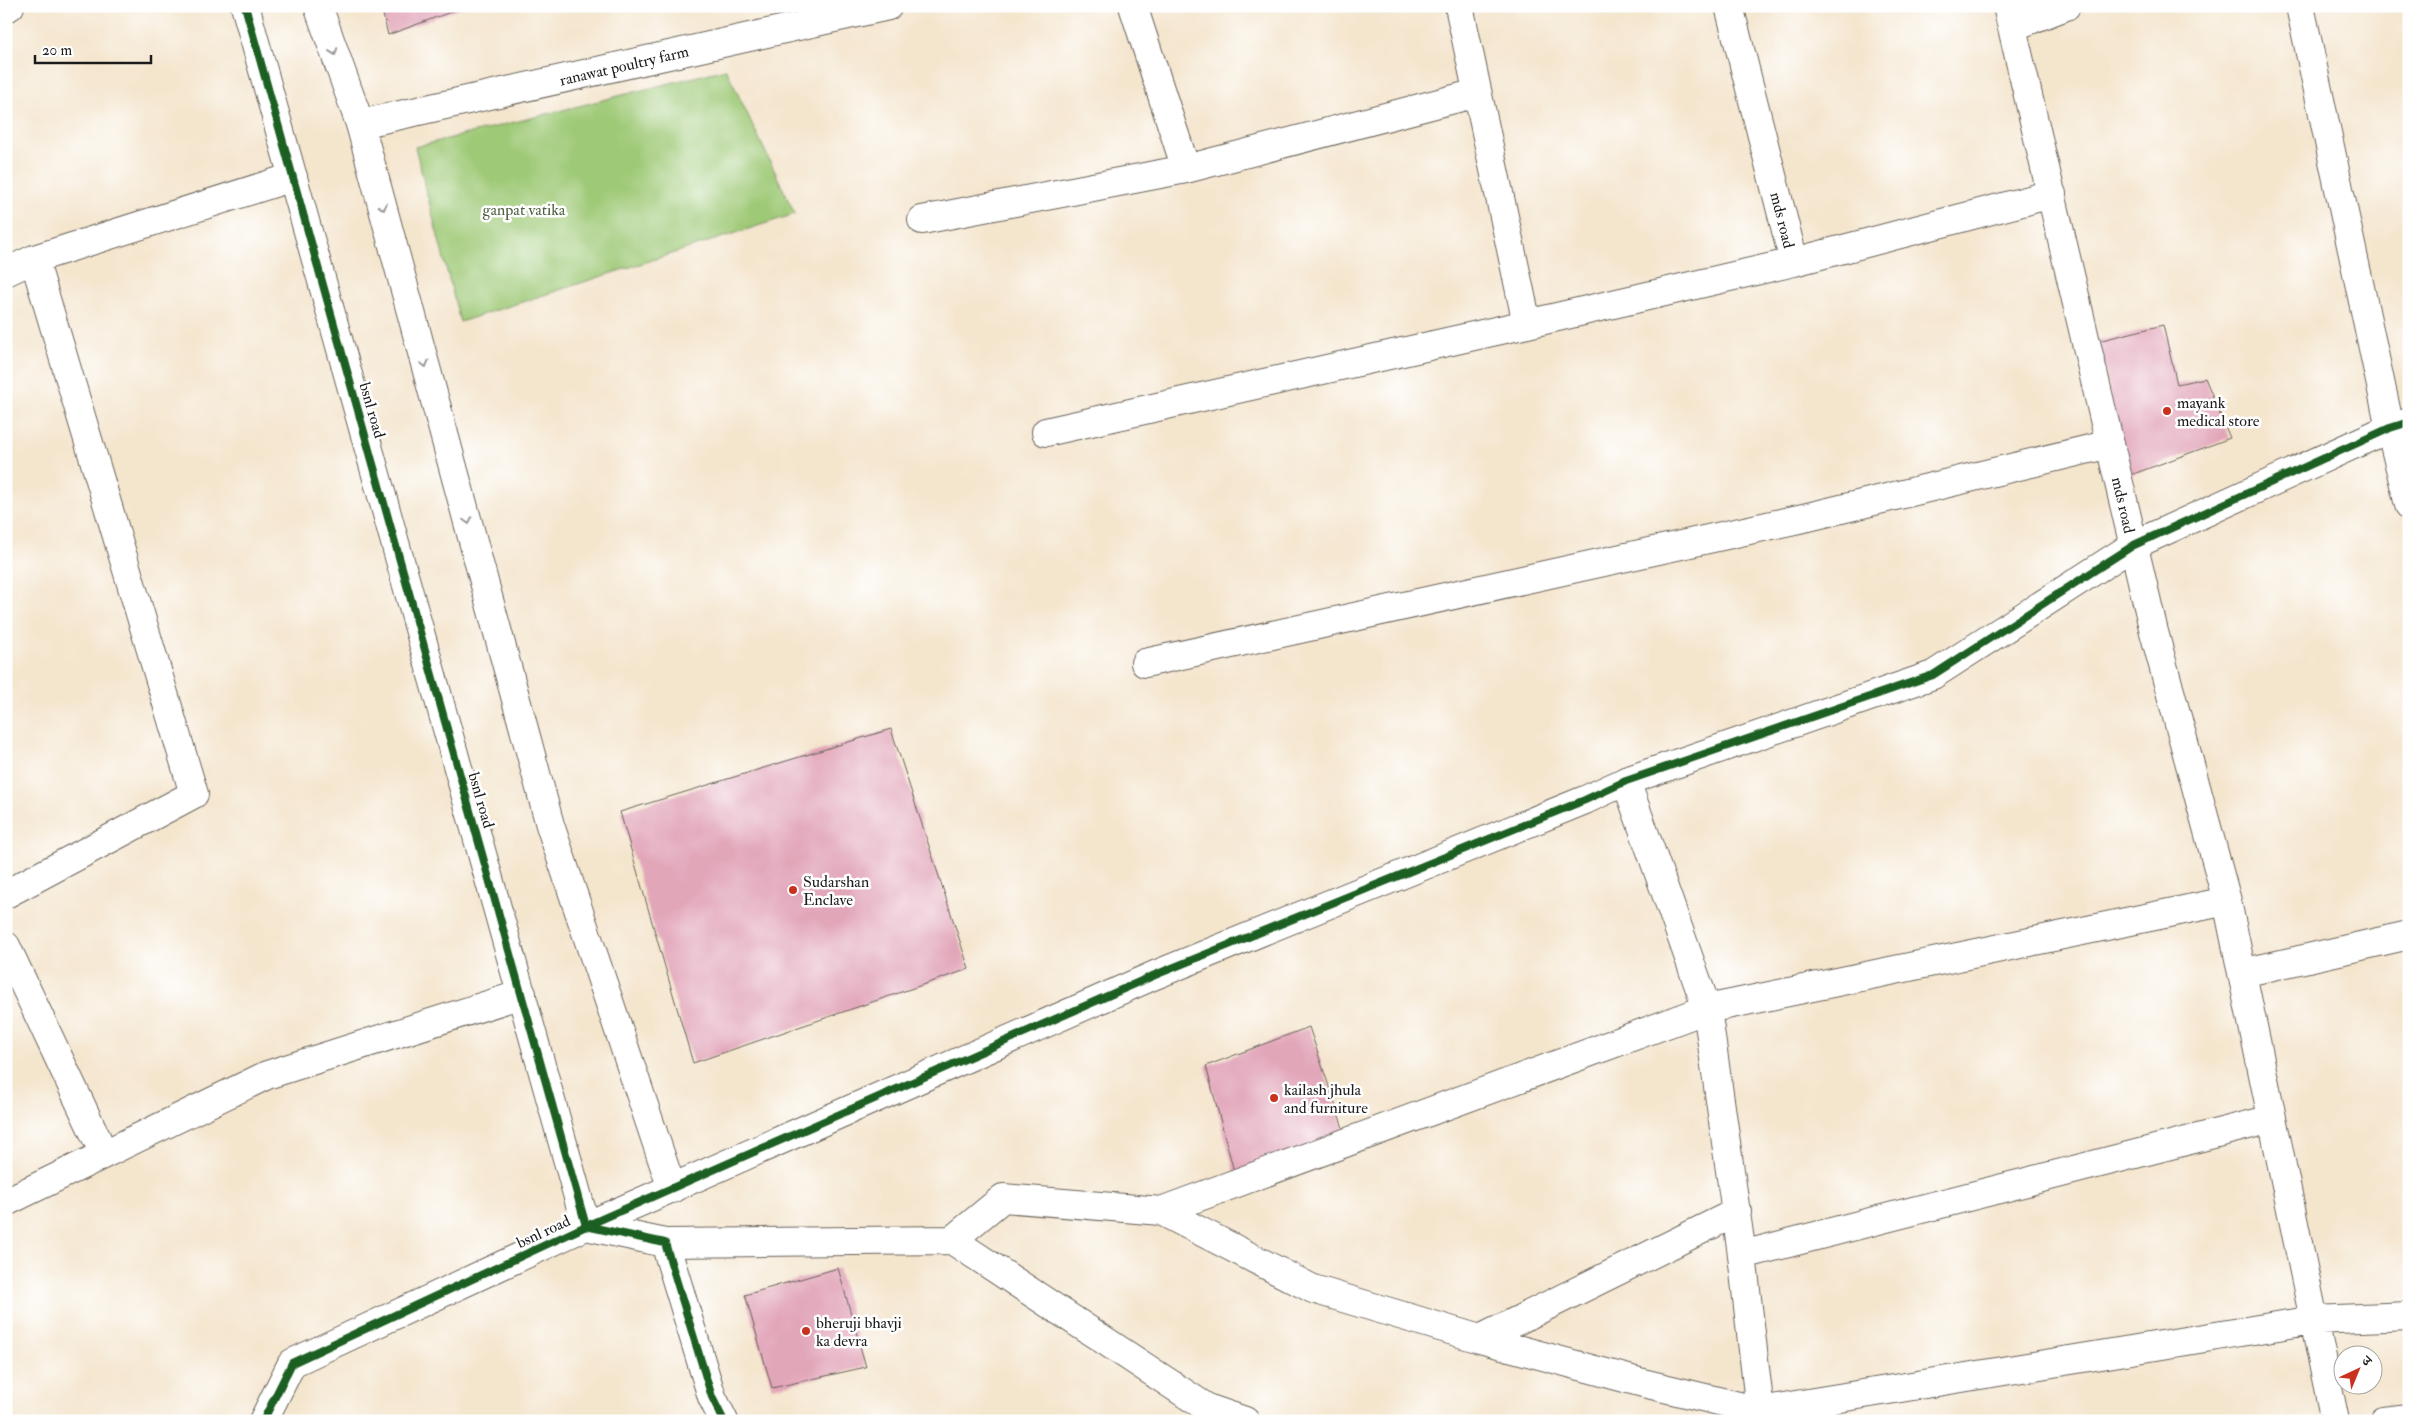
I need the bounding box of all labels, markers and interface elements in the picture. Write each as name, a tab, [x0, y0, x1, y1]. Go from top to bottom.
scale bar	[35, 32, 151, 64]
text: 20 m	[42, 41, 72, 60]
street label: ranawat poultry farm	[558, 41, 692, 92]
one-way arrow	[328, 47, 338, 56]
street label: mds road	[1765, 190, 1799, 251]
park label: ganpat vatika	[483, 200, 566, 221]
one-way arrow	[377, 203, 387, 211]
one-way arrow	[419, 360, 430, 368]
street label: bsnl road	[355, 380, 390, 441]
place label: mayank medical store	[2177, 393, 2260, 431]
marker: mayank medical store	[2161, 405, 2173, 417]
street label: mds road	[2107, 475, 2139, 535]
one-way arrow	[462, 516, 472, 524]
street label: bsnl road	[464, 770, 499, 831]
place label: Sudarshan Enclave	[803, 872, 869, 910]
marker: Sudarshan Enclave	[787, 884, 799, 896]
place label: kailash jhula and furniture	[1284, 1080, 1368, 1118]
marker: kailash jhula and furniture	[1268, 1092, 1280, 1104]
street label: bsnl road	[513, 1211, 574, 1253]
place label: bheruji bhavji ka devra	[816, 1313, 902, 1351]
marker: bheruji bhavji ka devra	[800, 1325, 812, 1337]
north arrow	[2332, 1344, 2382, 1394]
text: उ	[2357, 1352, 2376, 1370]

